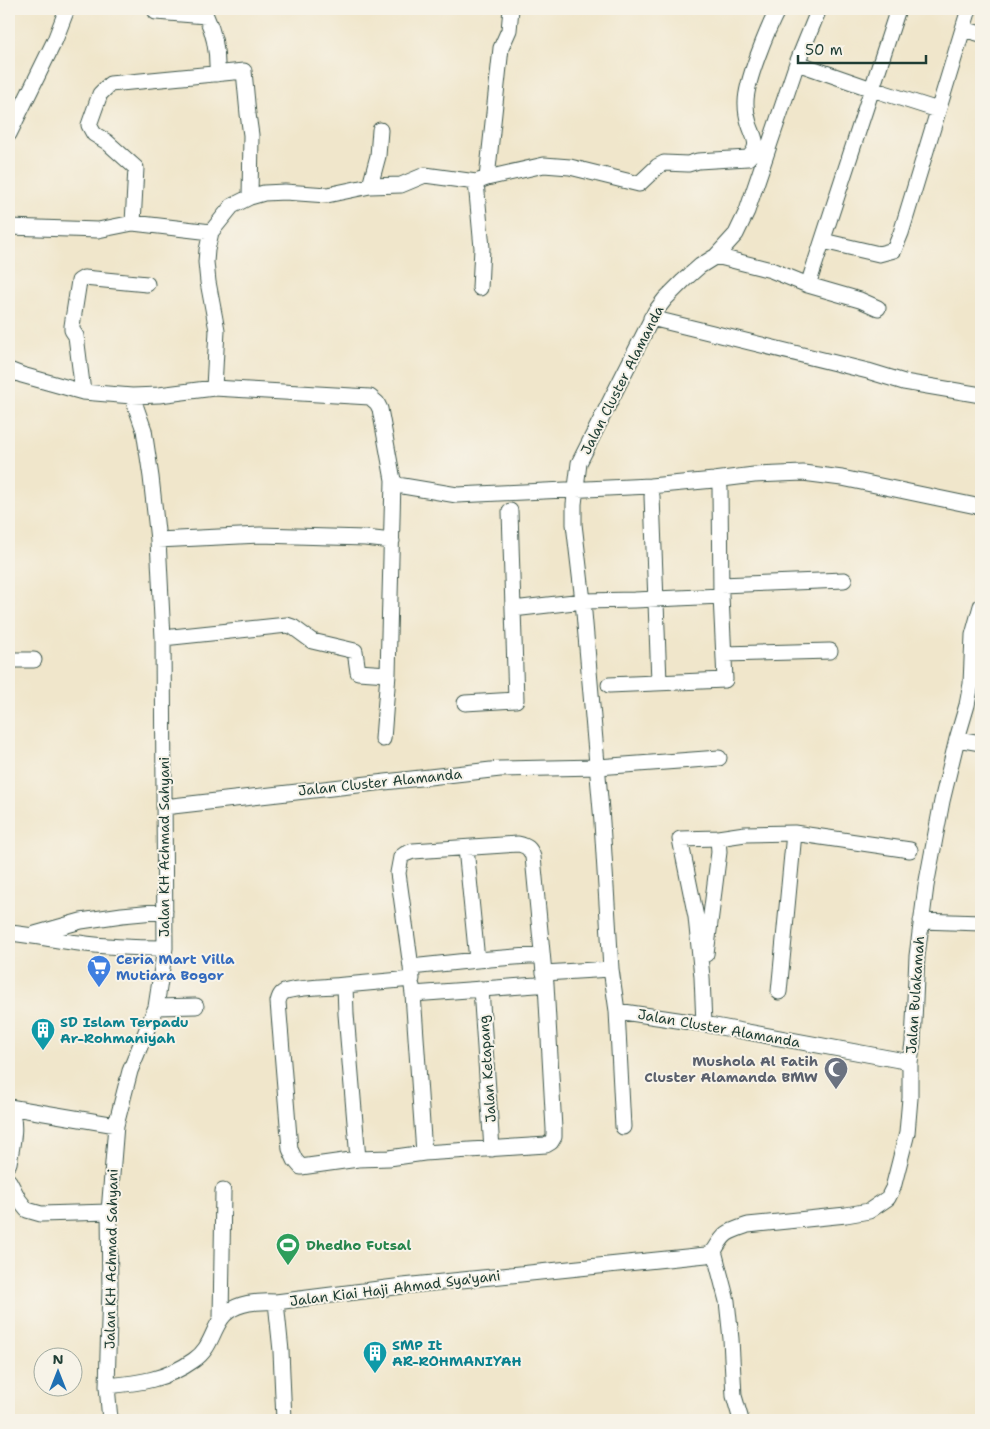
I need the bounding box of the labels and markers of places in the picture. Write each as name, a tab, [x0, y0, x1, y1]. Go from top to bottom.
place label: Ceria Mart Villa Mutiara Bogor	[116, 950, 235, 984]
supermarket icon: Ceria Mart Villa Mutiara Bogor	[86, 954, 112, 988]
place label: SD Islam Terpadu Ar-Rohmaniyah	[60, 1013, 189, 1047]
building icon: SD Islam Terpadu Ar-Rohmaniyah	[30, 1017, 56, 1051]
place label: Mushola Al Fatih Cluster Alamanda BMW	[644, 1052, 818, 1086]
mosque icon: Mushola Al Fatih Cluster Alamanda BMW	[823, 1056, 849, 1090]
sports icon: Dhedho Futsal	[275, 1232, 301, 1266]
place label: Dhedho Futsal	[306, 1236, 412, 1254]
place label: SMP It AR-ROHMANIYAH	[392, 1336, 522, 1370]
building icon: SMP It AR-ROHMANIYAH	[362, 1340, 388, 1374]

